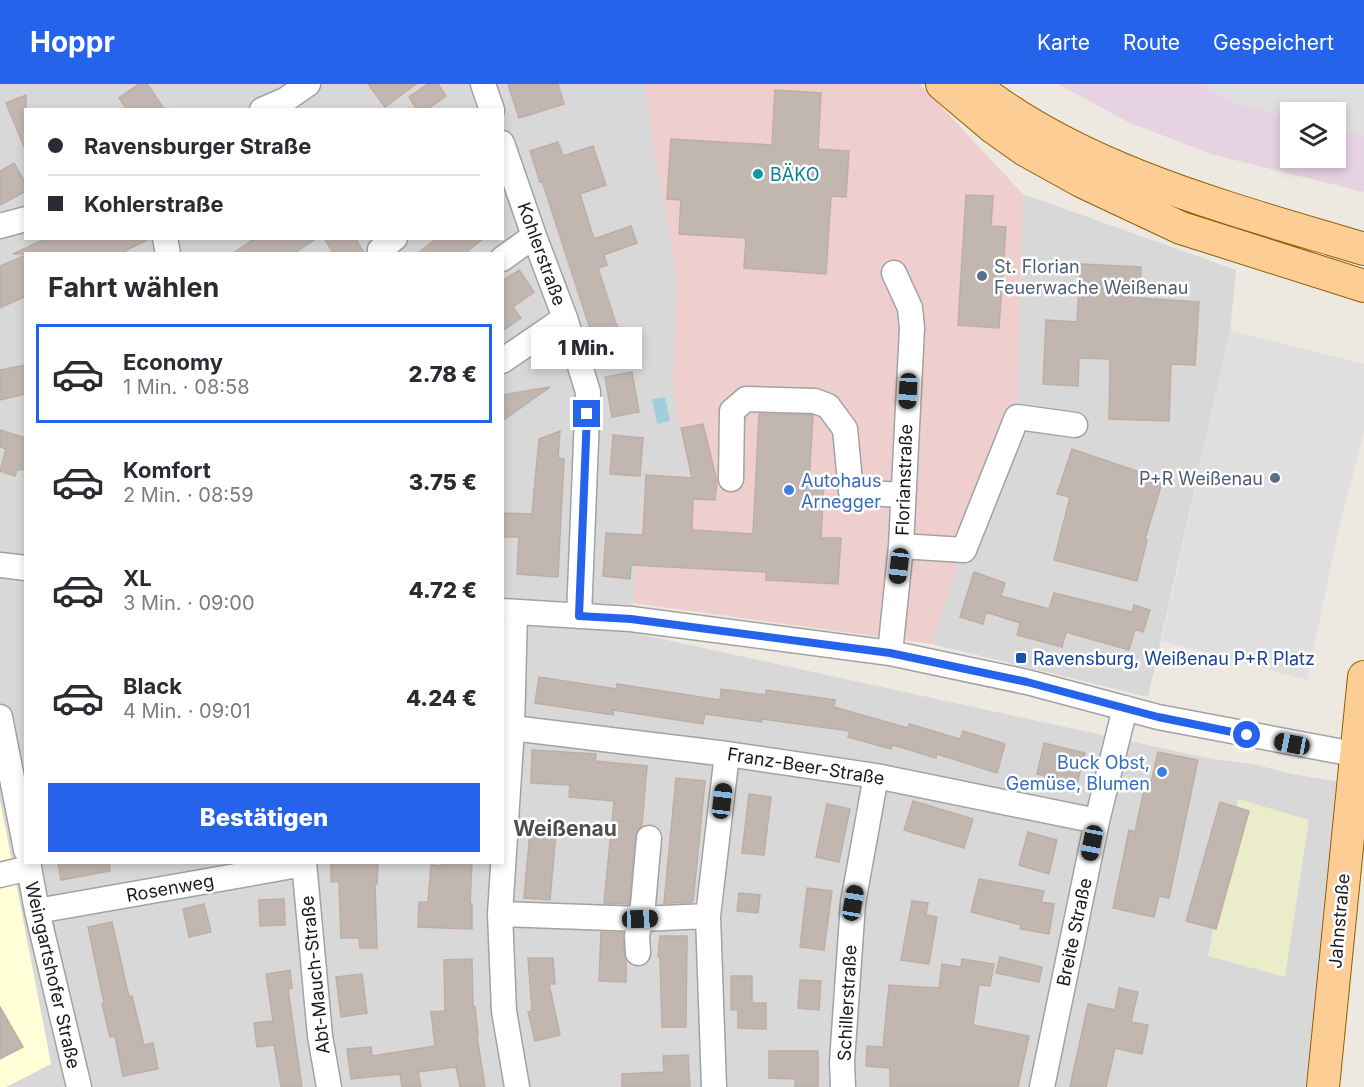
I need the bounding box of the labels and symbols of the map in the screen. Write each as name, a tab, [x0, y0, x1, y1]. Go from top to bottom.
place label: BÄKO	[770, 163, 819, 185]
marker: BÄKO	[751, 167, 765, 181]
street label: Kohlerstraße	[514, 200, 570, 308]
place label: St. Florian Feuerwache Weißenau	[994, 256, 1188, 298]
marker: St. Florian Feuerwache Weißenau	[975, 269, 989, 283]
callout: 1 Min.	[532, 327, 642, 369]
car	[898, 373, 918, 409]
route end	[573, 400, 600, 427]
street label: Florianstraße	[892, 424, 916, 536]
place label: P+R Weißenau	[1139, 468, 1263, 489]
place label: Autohaus Arnegger	[801, 470, 881, 512]
marker: P+R Weißenau	[1268, 471, 1282, 485]
marker: Autohaus Arnegger	[782, 483, 796, 497]
car	[888, 547, 910, 585]
place label: Ravensburg, Weißenau P+R Platz	[1033, 648, 1315, 669]
marker: Ravensburg, Weißenau P+R Platz	[1014, 651, 1028, 665]
route start	[1233, 721, 1260, 748]
car	[1273, 732, 1311, 756]
street label: Franz-Beer-Straße	[726, 743, 886, 789]
place label: Buck Obst, Gemüse, Blumen	[1006, 752, 1150, 794]
marker: Buck Obst, Gemüse, Blumen	[1155, 765, 1169, 779]
car	[711, 782, 733, 820]
district label: Weißenau	[513, 816, 617, 841]
car	[1080, 824, 1104, 862]
street label: Rosenweg	[125, 870, 215, 906]
street label: Jahnstraße	[1324, 873, 1354, 969]
street label: Breite Straße	[1052, 876, 1096, 988]
street label: Weingartshofer Straße	[21, 879, 85, 1071]
car	[841, 884, 865, 922]
street label: Abt-Mauch-Straße	[296, 895, 334, 1055]
car	[622, 909, 658, 929]
street label: Schillerstraße	[833, 944, 861, 1062]

